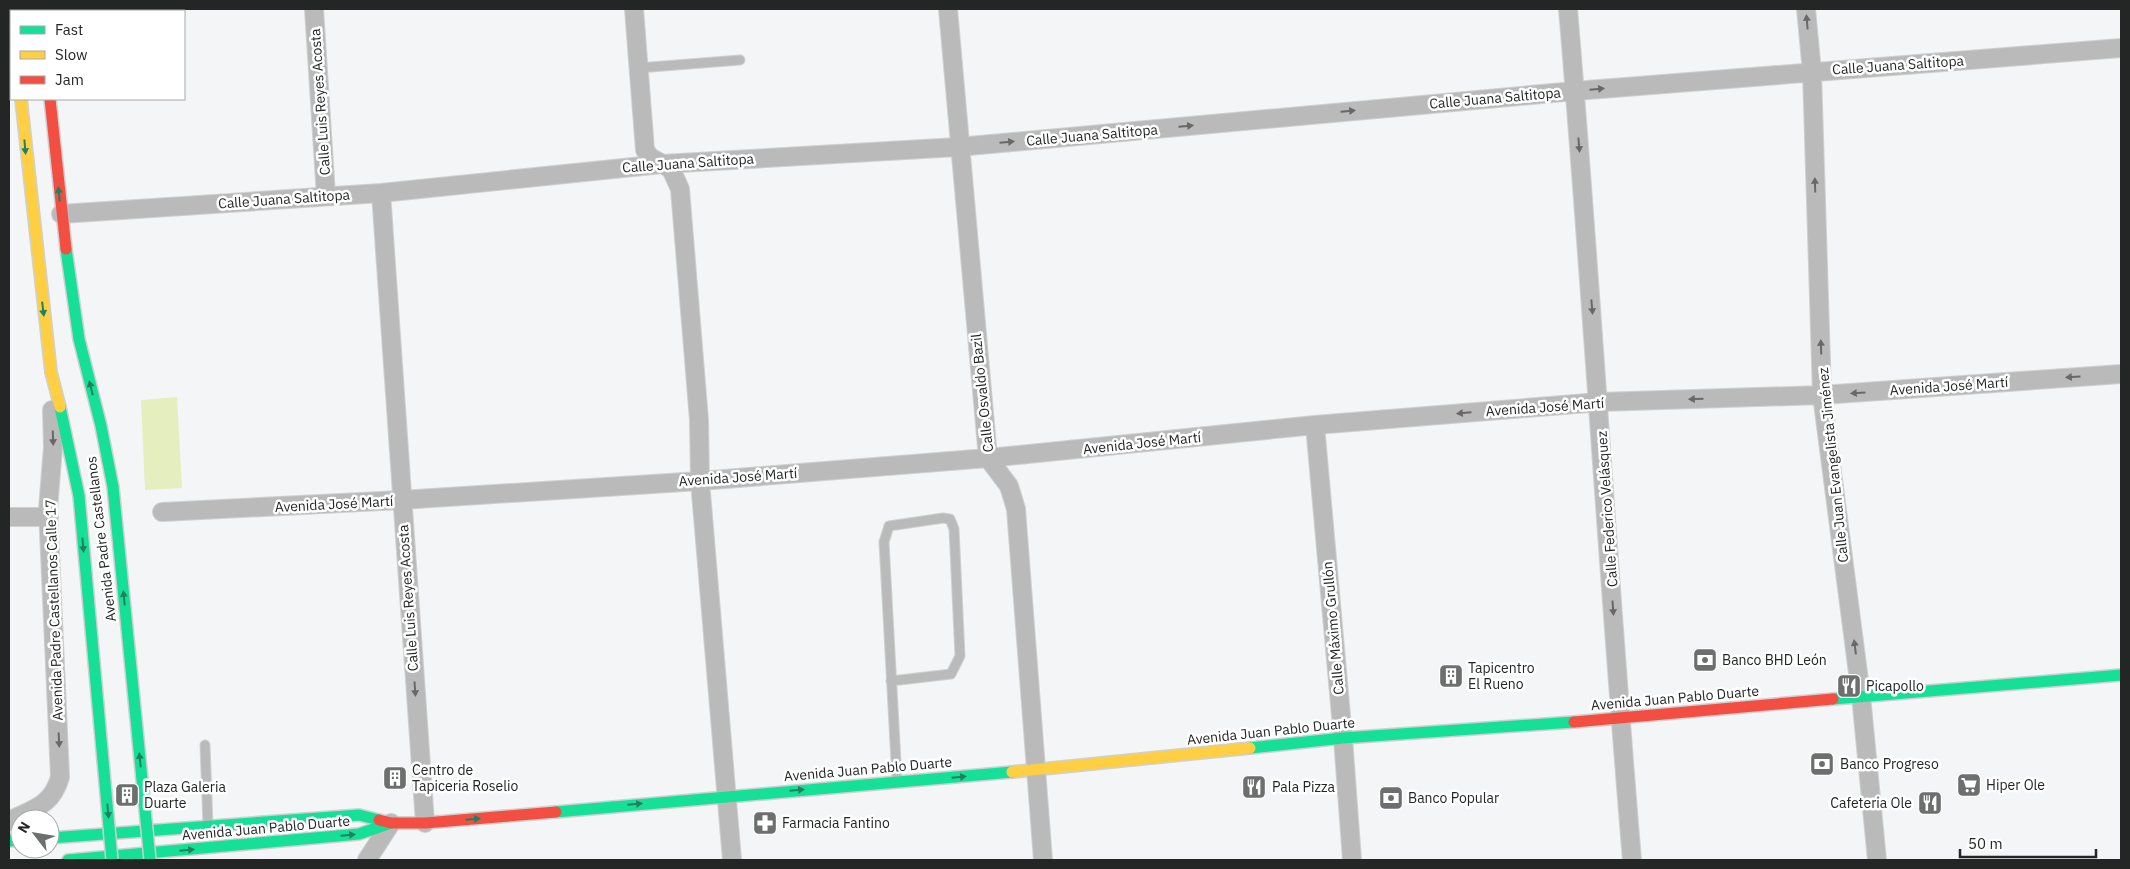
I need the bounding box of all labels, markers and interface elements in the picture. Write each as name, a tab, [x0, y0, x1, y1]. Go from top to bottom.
legend	[10, 10, 185, 100]
one-way arrow	[1803, 14, 1811, 30]
text: Fast	[55, 20, 83, 39]
street label: Calle Luis Reyes Acosta	[306, 27, 334, 176]
text: Slow	[55, 45, 88, 64]
street label: Calle Juana Saltitopa	[1832, 51, 1965, 79]
text: Jam	[55, 70, 84, 89]
street label: Calle Juana Saltitopa	[1428, 83, 1562, 113]
one-way arrow	[1589, 85, 1605, 93]
one-way arrow	[1340, 107, 1356, 115]
street label: Calle Juana Saltitopa	[1025, 120, 1159, 150]
one-way arrow	[1179, 122, 1195, 130]
one-way arrow	[1575, 137, 1583, 153]
one-way arrow	[999, 138, 1015, 146]
one-way arrow	[21, 140, 29, 156]
street label: Calle Juana Saltitopa	[622, 149, 755, 177]
one-way arrow	[1811, 176, 1819, 192]
one-way arrow	[55, 185, 63, 201]
street label: Calle Juana Saltitopa	[218, 185, 351, 213]
one-way arrow	[1588, 299, 1596, 315]
one-way arrow	[39, 301, 47, 317]
street label: Calle Osvaldo Bazil	[967, 333, 997, 453]
one-way arrow	[1817, 339, 1825, 355]
street label: Calle Juan Evangelista Jiménez	[1814, 366, 1852, 564]
street label: Avenida José Martí	[1889, 373, 2009, 399]
one-way arrow	[2064, 374, 2080, 382]
one-way arrow	[87, 381, 95, 396]
one-way arrow	[1850, 389, 1866, 397]
street label: Avenida José Martí	[1485, 394, 1605, 420]
one-way arrow	[1688, 395, 1704, 403]
one-way arrow	[1456, 410, 1472, 418]
street label: Avenida José Martí	[1082, 428, 1202, 458]
one-way arrow	[49, 430, 57, 446]
street label: Calle Federico Velásquez	[1593, 430, 1621, 588]
street label: Avenida Padre Castellanos	[82, 455, 120, 623]
street label: Avenida José Martí	[678, 464, 798, 490]
street label: Avenida José Martí	[274, 492, 394, 516]
street label: Avenida Padre Castellanos Calle 17	[41, 499, 67, 721]
street label: Calle Luis Reyes Acosta	[394, 523, 422, 672]
one-way arrow	[80, 537, 88, 553]
street label: Calle Máximo Grullón	[1318, 561, 1348, 695]
one-way arrow	[120, 590, 128, 606]
one-way arrow	[1609, 601, 1617, 617]
one-way arrow	[1851, 639, 1859, 655]
bank icon: Banco BHD León	[1692, 647, 1718, 673]
place label: Banco BHD León	[1722, 651, 1827, 669]
place label: Tapicentro El Rueno	[1468, 659, 1535, 693]
building icon: Tapicentro El Rueno	[1438, 663, 1464, 689]
restaurant icon: Picapollo	[1836, 673, 1862, 699]
place label: Picapollo	[1866, 677, 1924, 695]
one-way arrow	[411, 681, 419, 697]
street label: Avenida Juan Pablo Duarte	[1590, 682, 1760, 714]
street label: Avenida Juan Pablo Duarte	[1186, 713, 1356, 749]
one-way arrow	[56, 732, 64, 748]
one-way arrow	[136, 751, 144, 767]
bank icon: Banco Progreso	[1809, 751, 1835, 777]
street label: Avenida Juan Pablo Duarte	[783, 753, 953, 785]
place label: Banco Progreso	[1840, 755, 1939, 773]
place label: Centro de Tapiceria Roselio	[412, 761, 519, 795]
building icon: Centro de Tapiceria Roselio	[382, 765, 408, 791]
one-way arrow	[951, 772, 967, 780]
supermarket icon: Hiper Ole	[1956, 772, 1982, 798]
restaurant icon: Pala Pizza	[1241, 774, 1267, 800]
place label: Hiper Ole	[1986, 776, 2045, 794]
place label: Plaza Galeria Duarte	[144, 778, 226, 812]
place label: Pala Pizza	[1272, 778, 1335, 796]
building icon: Plaza Galeria Duarte	[114, 782, 140, 808]
bank icon: Banco Popular	[1378, 785, 1404, 811]
one-way arrow	[789, 786, 805, 794]
place label: Banco Popular	[1408, 789, 1499, 807]
restaurant icon: Cafeteria Ole	[1917, 790, 1943, 816]
place label: Cafeteria Ole	[1830, 794, 1912, 812]
one-way arrow	[627, 800, 643, 808]
one-way arrow	[104, 803, 112, 819]
north arrow	[10, 809, 60, 859]
pharmacy icon: Farmacia Fantino	[752, 810, 778, 836]
street label: Avenida Juan Pablo Duarte	[181, 812, 351, 844]
one-way arrow	[466, 814, 482, 822]
place label: Farmacia Fantino	[782, 814, 890, 832]
text: N	[14, 818, 34, 836]
scale bar	[1960, 826, 2096, 858]
one-way arrow	[341, 831, 357, 839]
text: 50 m	[1968, 834, 2003, 853]
one-way arrow	[179, 846, 195, 854]

